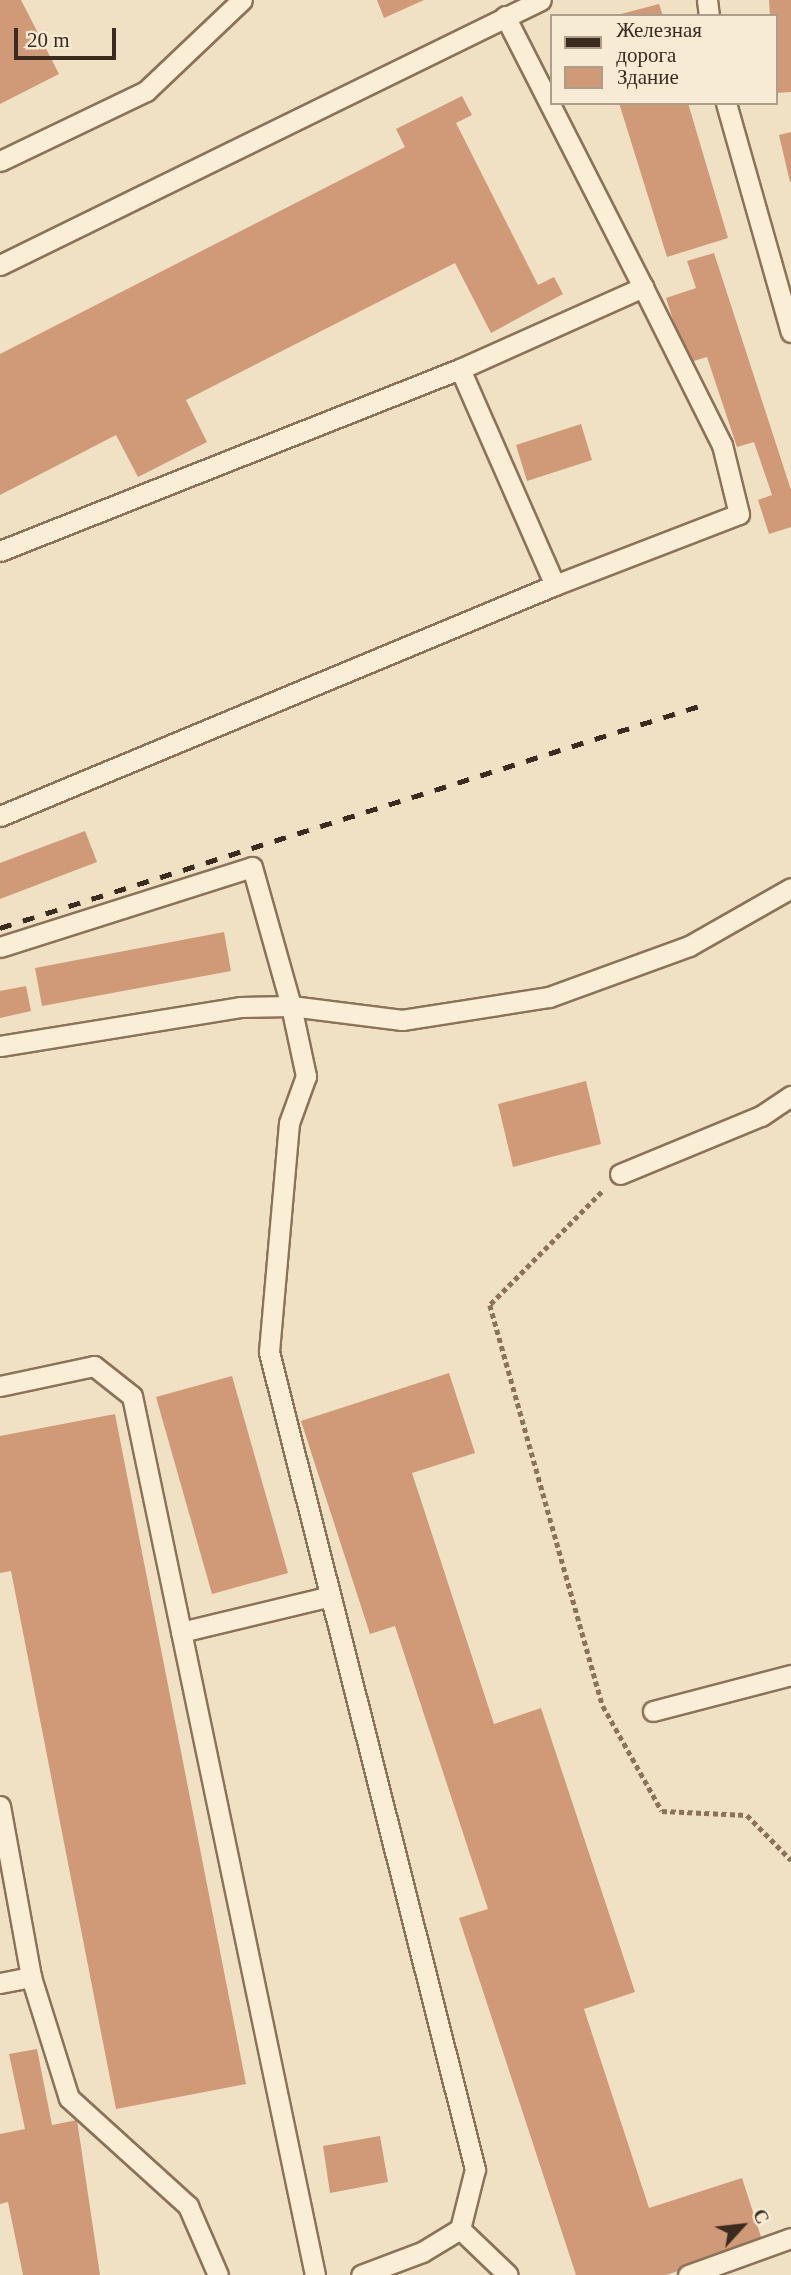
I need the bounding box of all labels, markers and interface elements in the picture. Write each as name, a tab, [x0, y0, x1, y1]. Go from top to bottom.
scale bar	[18, 14, 119, 58]
legend	[550, 14, 777, 105]
text: Железная дорога	[616, 18, 702, 67]
text: 20 m	[27, 28, 70, 52]
text: Здание	[617, 65, 679, 89]
north arrow	[707, 2191, 777, 2261]
text: С	[749, 2205, 774, 2227]

